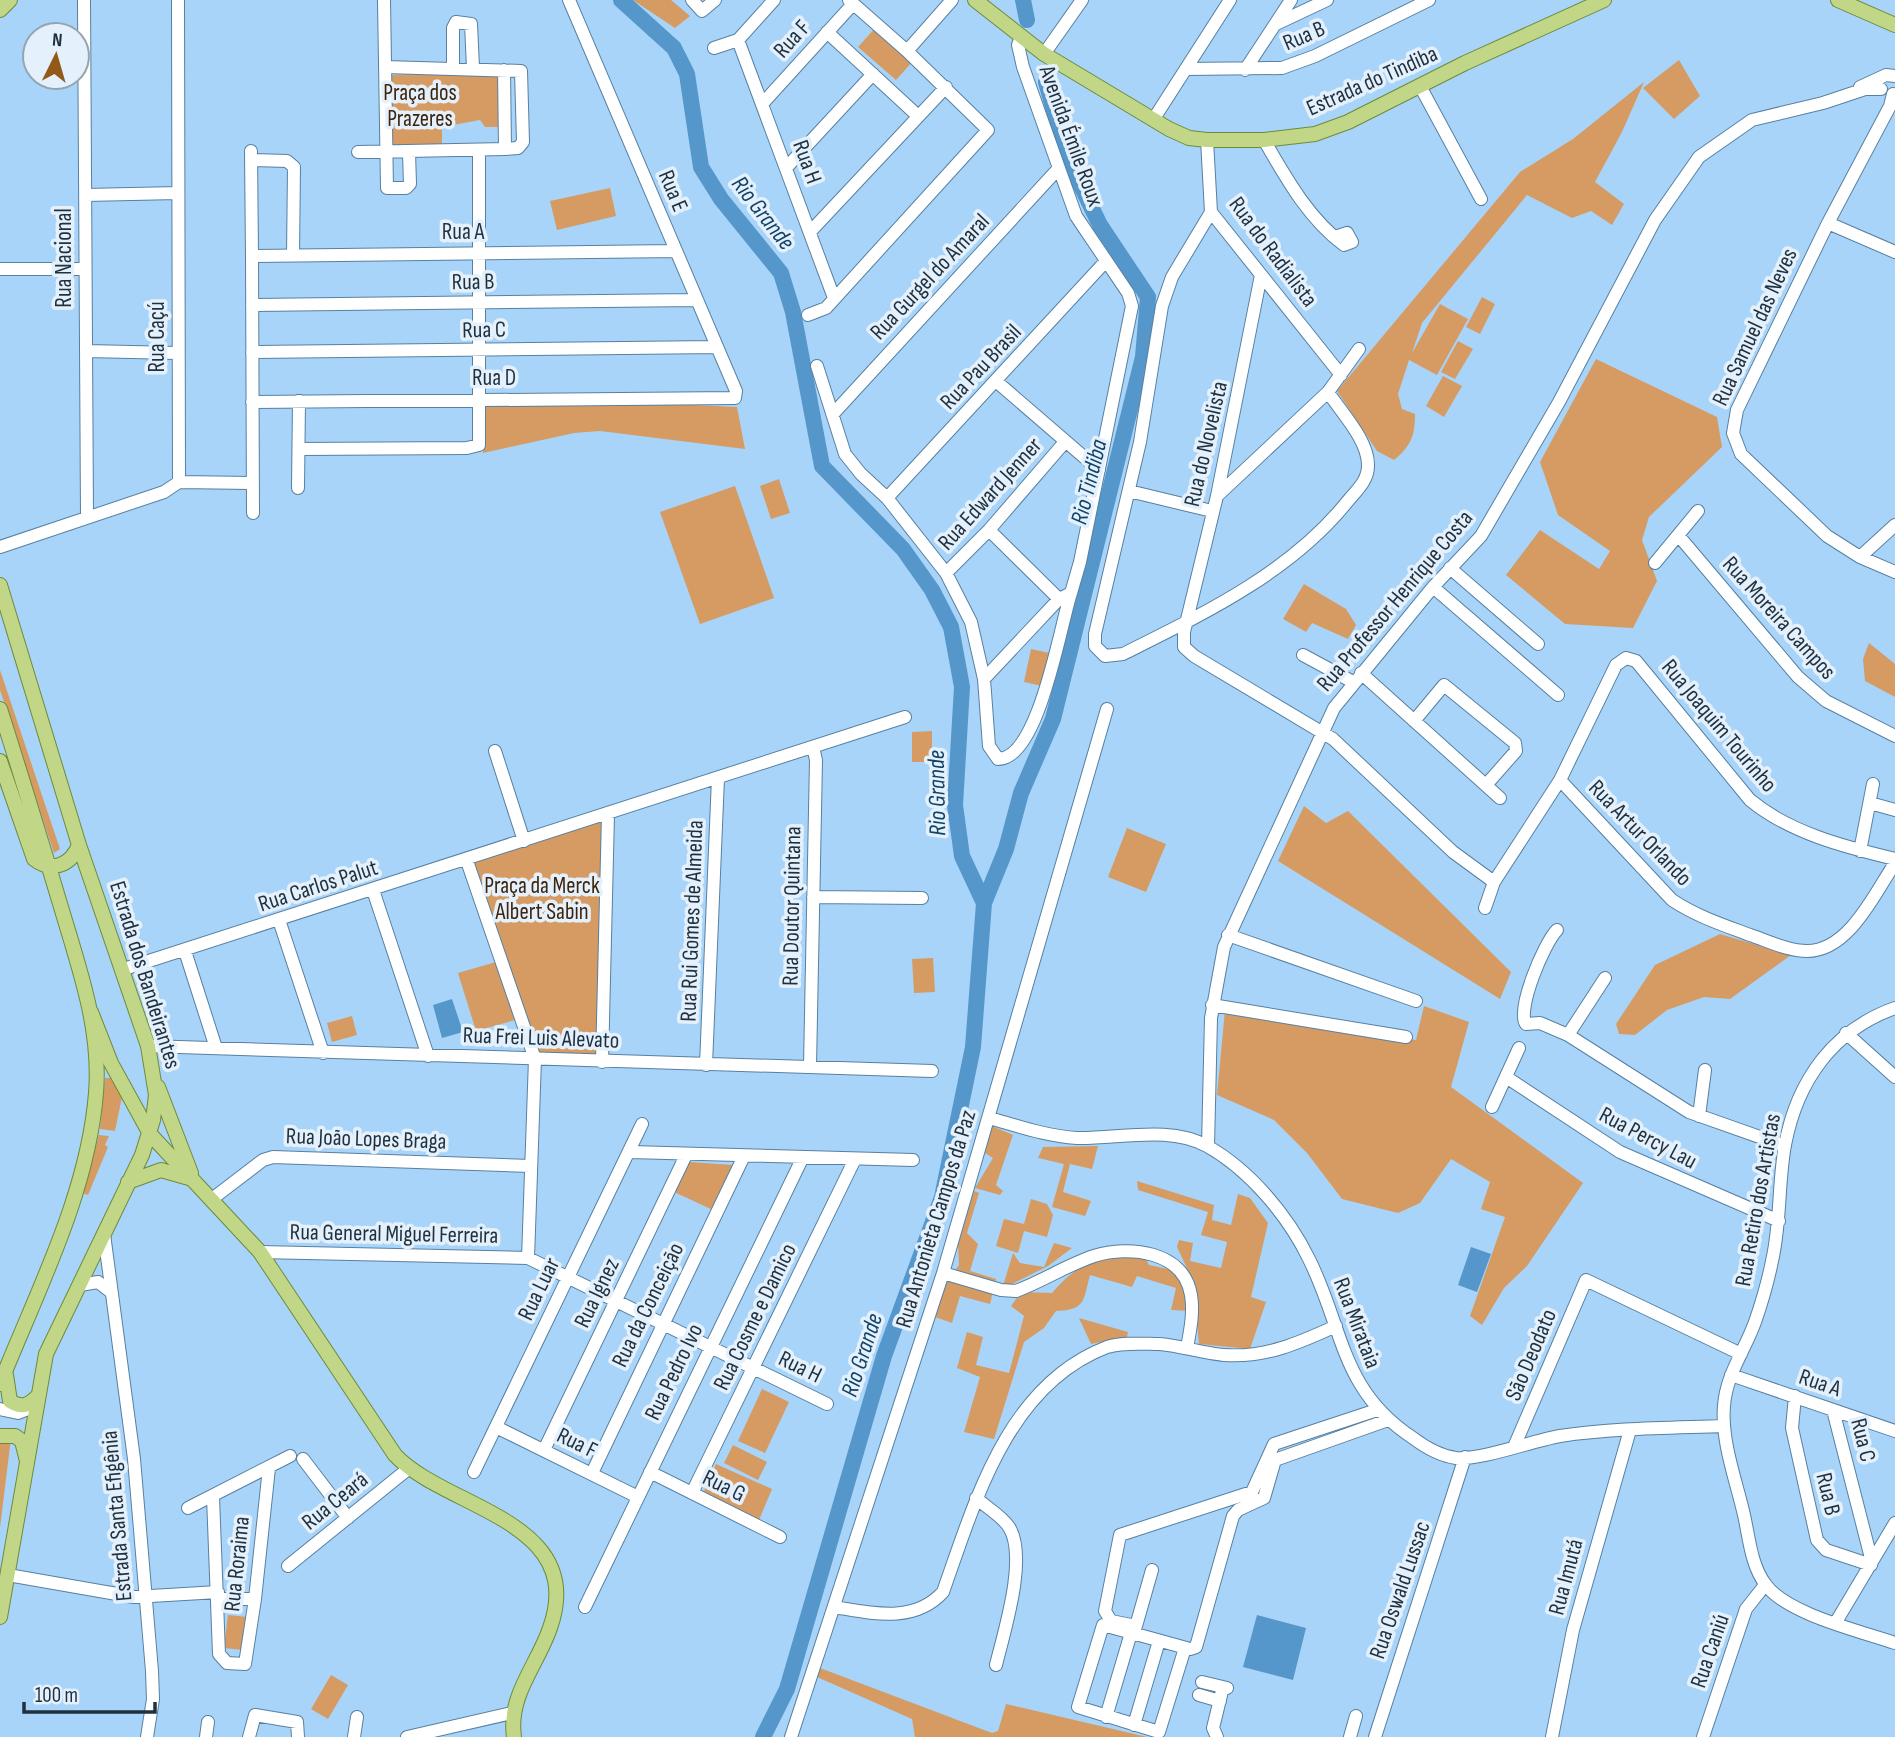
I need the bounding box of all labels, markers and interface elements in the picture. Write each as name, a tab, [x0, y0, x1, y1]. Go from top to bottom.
street label: Rua F	[768, 14, 816, 64]
street label: Rua B	[1279, 15, 1329, 57]
north arrow	[21, 21, 91, 91]
text: N	[51, 29, 63, 52]
street label: Estrada do Tindiba	[1302, 40, 1442, 122]
street label: Avenida Émile Roux	[1032, 61, 1110, 210]
park label: Praça dos Prazeres	[383, 79, 457, 133]
street label: Rua H	[786, 136, 828, 188]
street label: Rua E	[652, 166, 694, 216]
water label: Rio Grande	[725, 170, 801, 256]
street label: Rua do Radialista	[1223, 191, 1323, 313]
street label: Rua Nacional	[50, 208, 78, 308]
street label: Rua Gurgel do Amaral	[864, 208, 996, 346]
street label: Rua A	[442, 218, 484, 246]
street label: Rua Samuel das Neves	[1706, 244, 1804, 410]
street label: Rua B	[451, 268, 495, 296]
street label: Rua Caçú	[143, 301, 171, 373]
street label: Rua C	[462, 316, 506, 344]
street label: Rua Pau Brasil	[934, 319, 1028, 415]
street label: Rua D	[472, 364, 516, 392]
street label: Rua do Novelista	[1178, 379, 1234, 509]
street label: Rua Edward Jenner	[932, 432, 1048, 556]
water label: Rio Tindiba	[1064, 436, 1114, 527]
street label: Rua Professor Henrique Costa	[1311, 505, 1479, 697]
street label: Rua Moreira Campos	[1716, 551, 1842, 685]
street label: Rua Joaquim Tourinho	[1655, 654, 1783, 798]
water label: Rio Grande	[922, 750, 952, 836]
street label: Rua Artur Orlando	[1582, 774, 1698, 892]
street label: Rua Rui Gomes de Almeida	[674, 820, 710, 1022]
street label: Rua Doutor Quintana	[777, 826, 807, 986]
street label: Rua Carlos Palut	[255, 854, 381, 918]
park label: Praça da Merck Albert Sabin	[484, 872, 600, 926]
street label: Estrada dos Bandeirantes	[103, 878, 187, 1072]
street label: Rua Frei Luis Alevato	[462, 1021, 620, 1055]
street label: Rua Percy Lau	[1594, 1101, 1702, 1175]
street label: Rua Antonieta Campos da Paz	[890, 1107, 982, 1331]
street label: Rua Retiro dos Artistas	[1729, 1112, 1787, 1288]
street label: Rua João Lopes Braga	[285, 1122, 447, 1156]
street label: Rua General Miguel Ferreira	[289, 1218, 499, 1250]
street label: Rua da Conceição	[606, 1238, 690, 1372]
street label: Rua Cosme e Damico	[707, 1239, 803, 1395]
street label: Rua Luar	[512, 1253, 566, 1325]
street label: Rua Ignez	[568, 1254, 626, 1332]
street label: Rua Mirataia	[1327, 1274, 1387, 1372]
street label: São Deodato	[1499, 1305, 1563, 1405]
water label: Rio Grande	[835, 1310, 889, 1400]
street label: Rua Pedro Ivo	[639, 1319, 709, 1425]
street label: Rua H	[774, 1345, 826, 1389]
street label: Rua A	[1795, 1363, 1845, 1403]
street label: Rua C	[1844, 1415, 1882, 1465]
street label: Rua F	[552, 1421, 602, 1465]
street label: Estrada Santa Efigênia	[96, 1430, 138, 1602]
street label: Rua G	[698, 1464, 750, 1508]
street label: Rua Ceará	[296, 1466, 374, 1536]
street label: Rua B	[1810, 1470, 1846, 1518]
street label: Rua Roraima	[218, 1515, 256, 1613]
street label: Rua Oswald Lussac	[1363, 1517, 1437, 1663]
street label: Rua Imutá	[1542, 1536, 1590, 1618]
street label: Rua Caniú	[1684, 1610, 1736, 1692]
scale bar	[24, 1670, 156, 1714]
text: 100 m	[35, 1683, 78, 1708]

